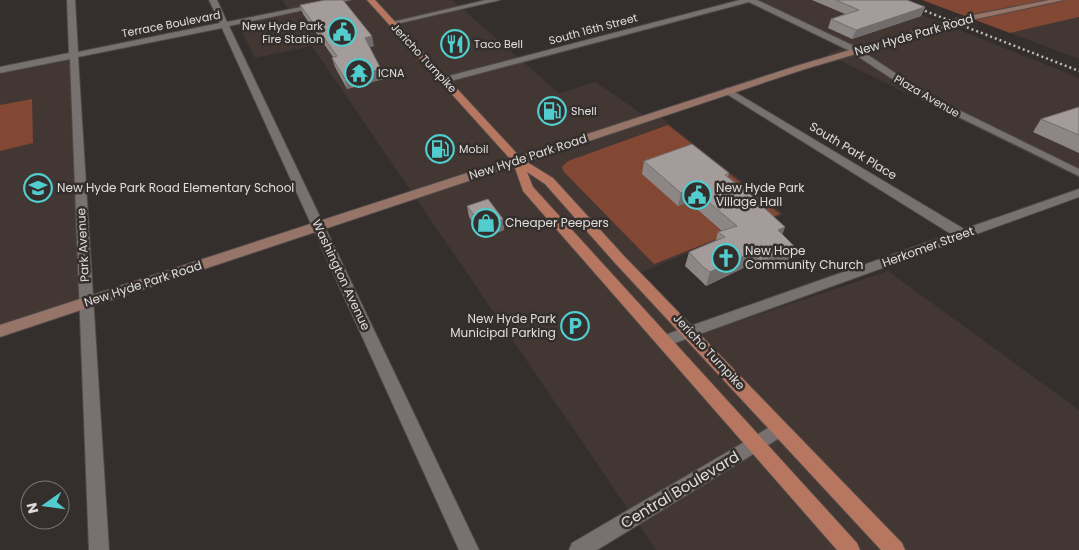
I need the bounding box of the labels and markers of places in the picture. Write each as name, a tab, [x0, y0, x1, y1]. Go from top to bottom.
public building icon: New Hyde Park Fire Station	[327, 17, 357, 47]
place label: New Hyde Park Fire Station	[242, 18, 323, 47]
restaurant icon: Taco Bell	[440, 29, 470, 59]
place label: Taco Bell	[474, 36, 523, 52]
temple icon: ICNA	[344, 58, 374, 88]
place label: ICNA	[378, 65, 405, 81]
fuel station icon: Shell	[537, 96, 567, 126]
place label: Shell	[571, 103, 597, 119]
fuel station icon: Mobil	[425, 134, 455, 164]
place label: Mobil	[459, 141, 488, 157]
school or university icon: New Hyde Park Road Elementary School	[23, 173, 53, 203]
place label: New Hyde Park Road Elementary School	[57, 179, 294, 196]
place label: New Hyde Park Village Hall	[716, 179, 805, 210]
public building icon: New Hyde Park Village Hall	[682, 180, 712, 210]
shop icon: Cheaper Peepers	[471, 208, 501, 238]
place label: Cheaper Peepers	[505, 214, 609, 231]
place label: New Hope Community Church	[745, 242, 863, 273]
church icon: New Hope Community Church	[711, 243, 741, 273]
place label: New Hyde Park Municipal Parking	[450, 310, 557, 341]
parking icon: New Hyde Park Municipal Parking	[560, 311, 590, 341]

